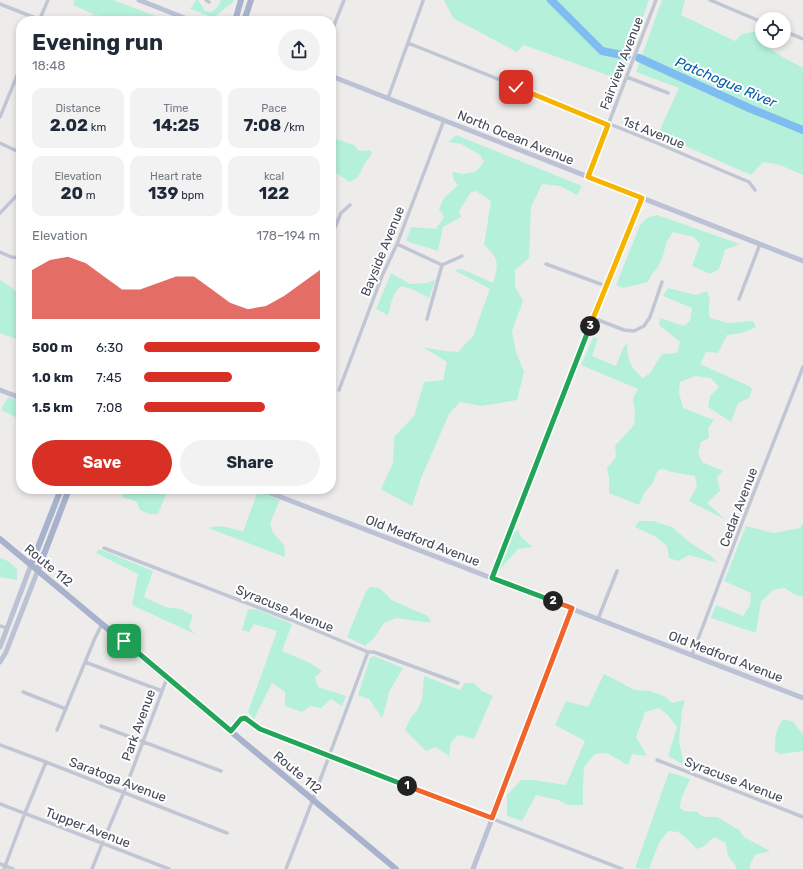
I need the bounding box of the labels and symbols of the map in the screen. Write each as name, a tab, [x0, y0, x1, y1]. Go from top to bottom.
street label: Fairview Avenue	[597, 15, 646, 112]
water label: Patchogue River	[673, 54, 779, 112]
pin	[499, 70, 533, 104]
street label: North Ocean Avenue	[455, 107, 576, 168]
street label: 1st Avenue	[621, 113, 687, 152]
street label: Bayside Avenue	[358, 204, 407, 298]
pin: 3	[580, 316, 600, 336]
street label: Cedar Avenue	[716, 465, 760, 549]
street label: Old Medford Avenue	[363, 512, 482, 569]
street label: Route 112	[22, 541, 76, 590]
street label: Syracuse Avenue	[234, 582, 336, 635]
pin: 2	[543, 591, 563, 611]
pin	[107, 624, 141, 658]
street label: Old Medford Avenue	[666, 628, 785, 685]
street label: Park Avenue	[119, 687, 158, 763]
street label: Route 112	[271, 748, 325, 797]
street label: Saratoga Avenue	[67, 754, 169, 806]
street label: Syracuse Avenue	[682, 754, 785, 805]
pin: 1	[397, 776, 417, 796]
street label: Tupper Avenue	[43, 804, 133, 851]

